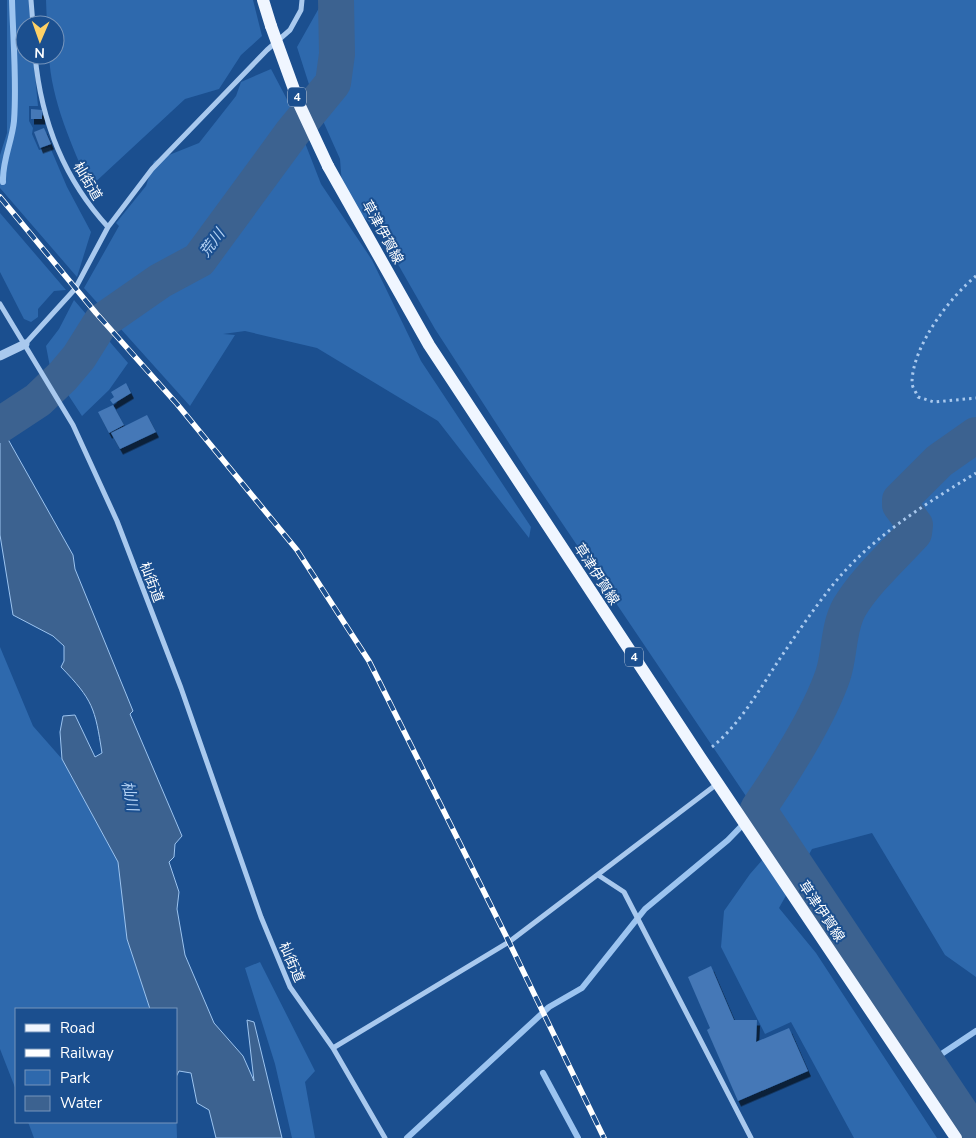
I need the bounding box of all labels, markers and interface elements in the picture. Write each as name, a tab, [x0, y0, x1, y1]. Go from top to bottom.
north arrow	[15, 15, 65, 65]
text: N	[34, 43, 45, 62]
road number: 4	[288, 88, 306, 106]
street label: 杣街道	[69, 158, 107, 204]
street label: 草津伊賀線	[357, 197, 408, 267]
water label: 荒川	[195, 223, 230, 261]
street label: 草津伊賀線	[570, 540, 624, 609]
street label: 杣街道	[135, 559, 168, 605]
road number: 4	[625, 648, 643, 666]
water label: 杣川	[117, 779, 143, 815]
street label: 草津伊賀線	[794, 877, 849, 946]
street label: 杣街道	[274, 939, 309, 985]
legend	[15, 1008, 178, 1123]
text: Road	[60, 1018, 95, 1038]
text: Railway	[60, 1043, 114, 1063]
text: Park	[60, 1068, 90, 1088]
text: Water	[60, 1093, 103, 1113]

